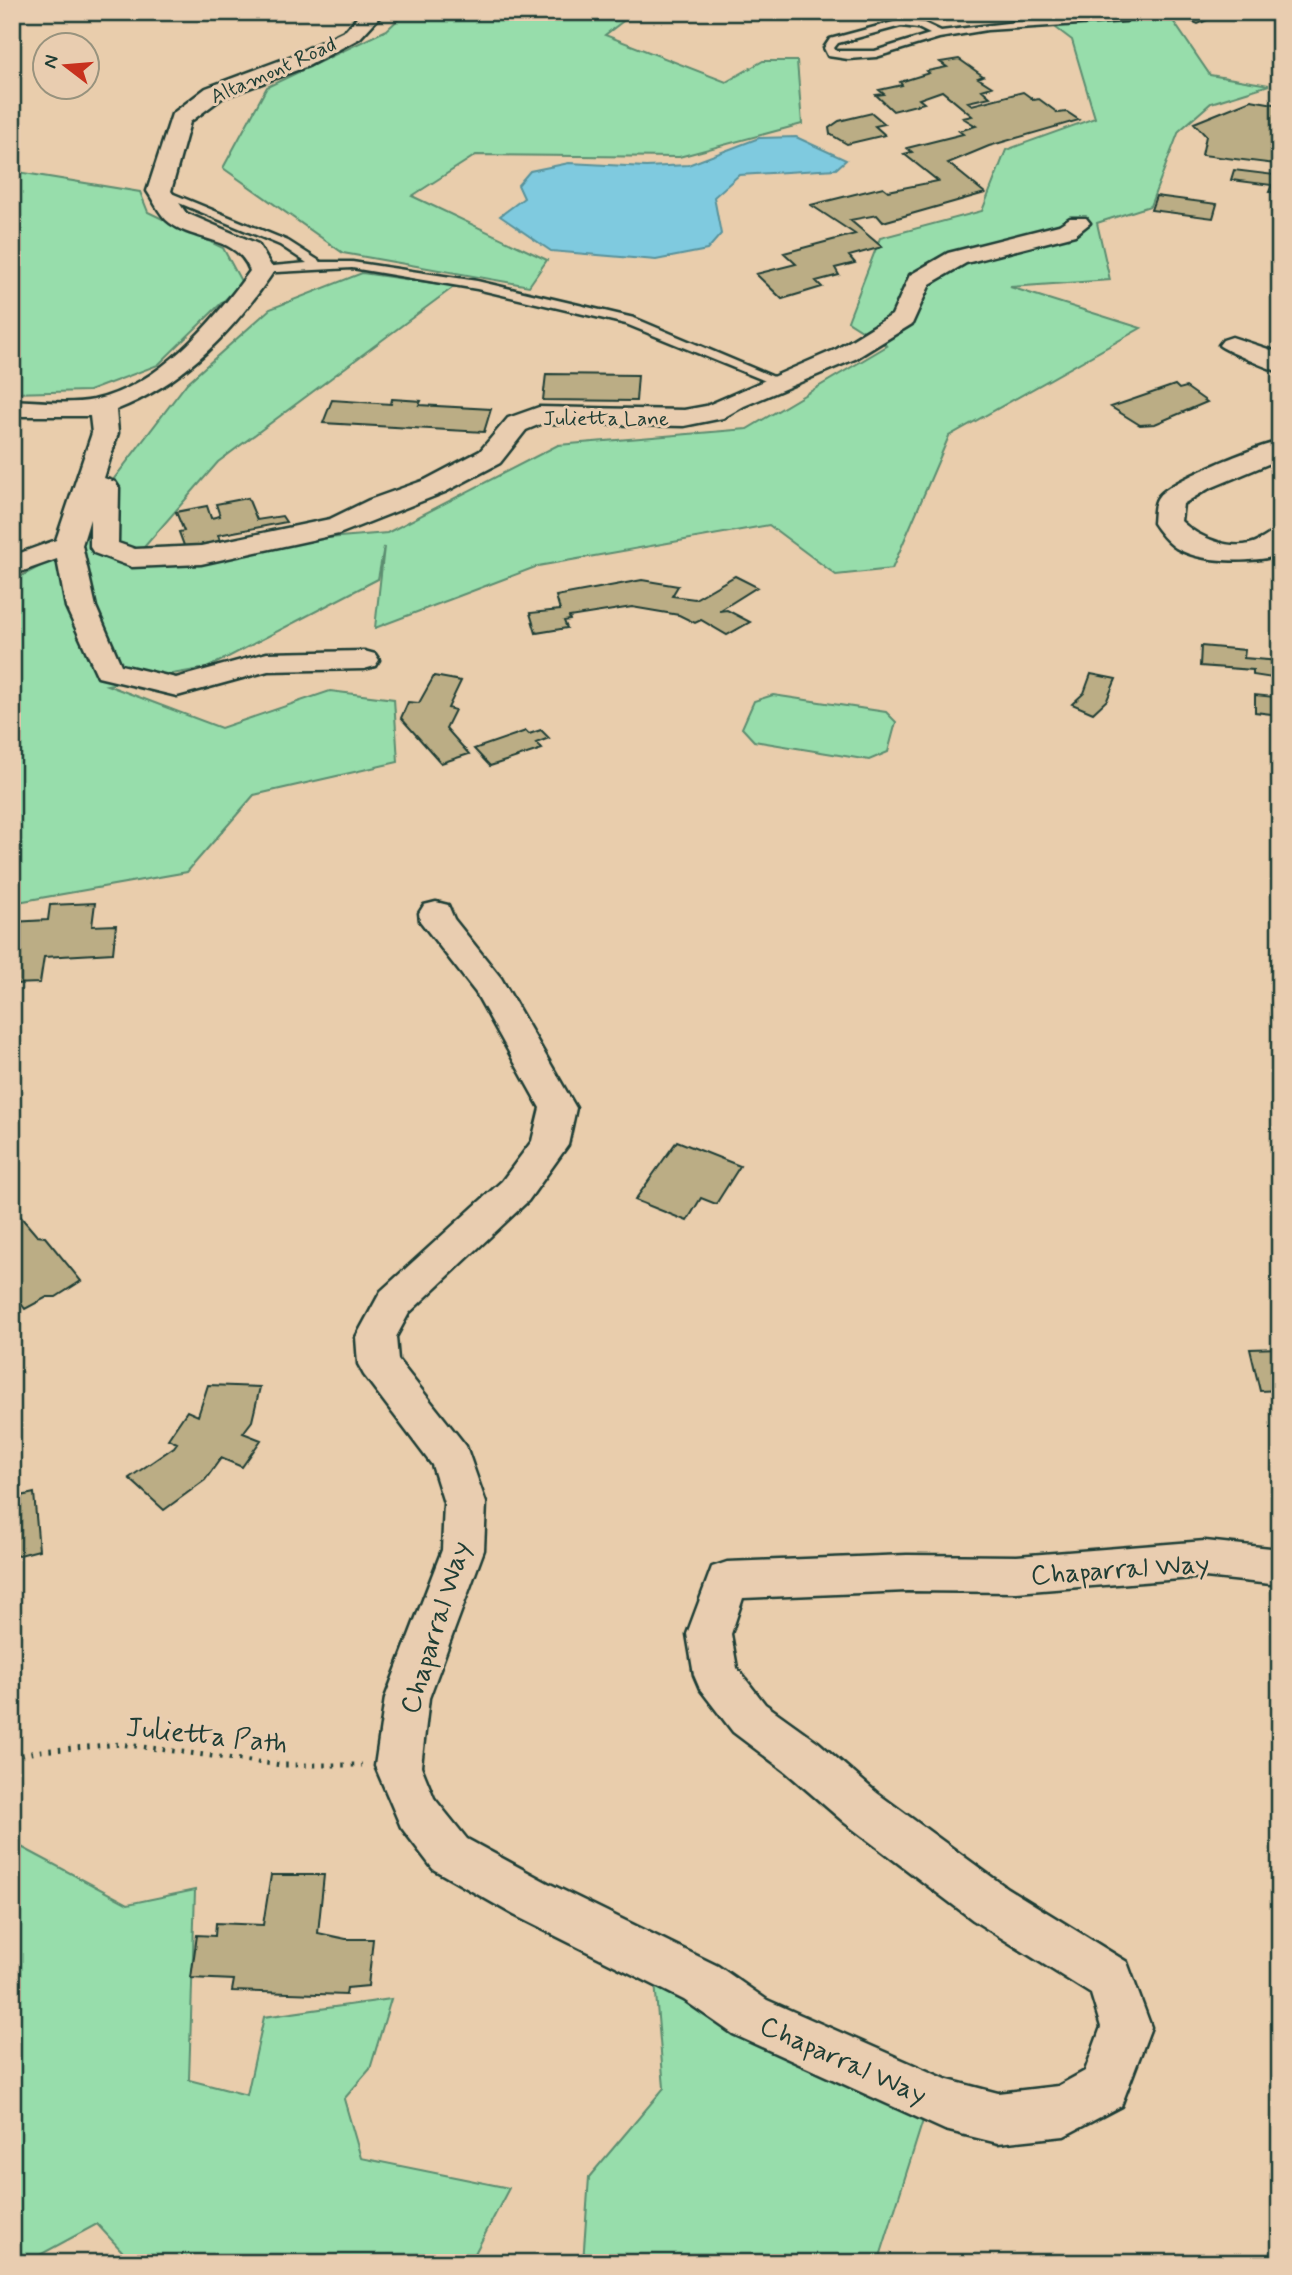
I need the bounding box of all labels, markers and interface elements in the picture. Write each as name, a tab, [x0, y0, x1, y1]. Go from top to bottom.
street label: Altamont Road	[206, 31, 341, 111]
north arrow	[32, 32, 102, 102]
text: N	[37, 52, 65, 71]
street label: Julietta Lane	[543, 405, 669, 433]
street label: Chaparral Way	[393, 1537, 480, 1719]
street label: Chaparral Way	[1030, 1546, 1211, 1595]
street label: Julietta Path	[124, 1710, 289, 1763]
street label: Chaparral Way	[754, 2008, 932, 2115]

